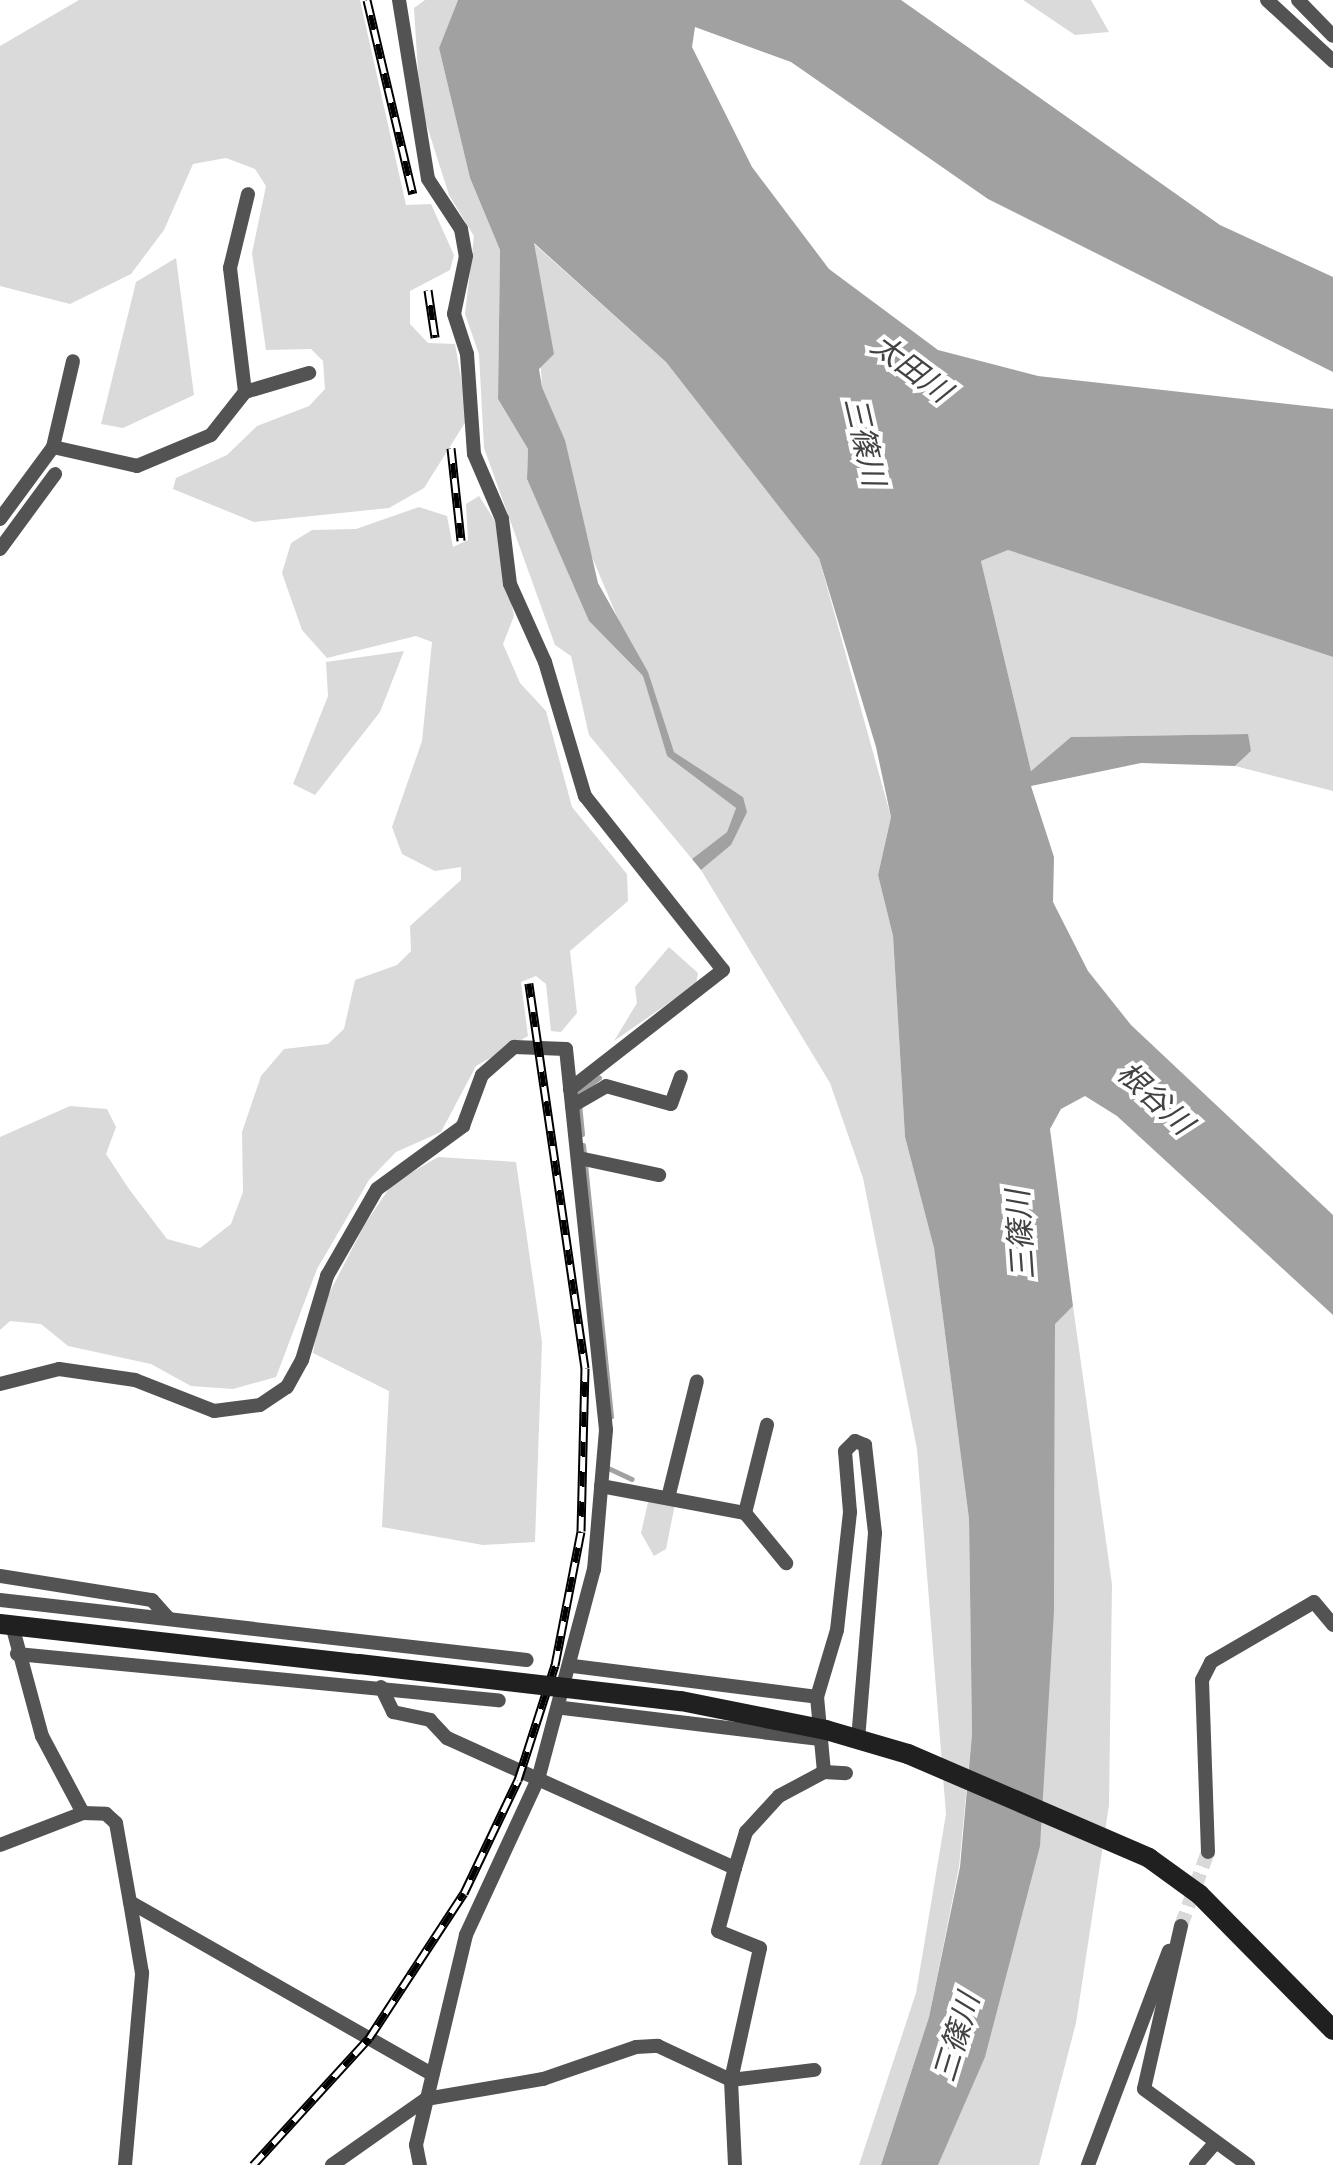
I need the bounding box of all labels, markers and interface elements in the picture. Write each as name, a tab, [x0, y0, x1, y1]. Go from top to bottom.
water label: 太田川	[865, 326, 959, 408]
water label: 三篠川	[838, 393, 894, 489]
water label: 根谷川	[1111, 1053, 1201, 1141]
water label: 三篠川	[998, 1189, 1040, 1281]
water label: 三篠川	[925, 1989, 985, 2085]

